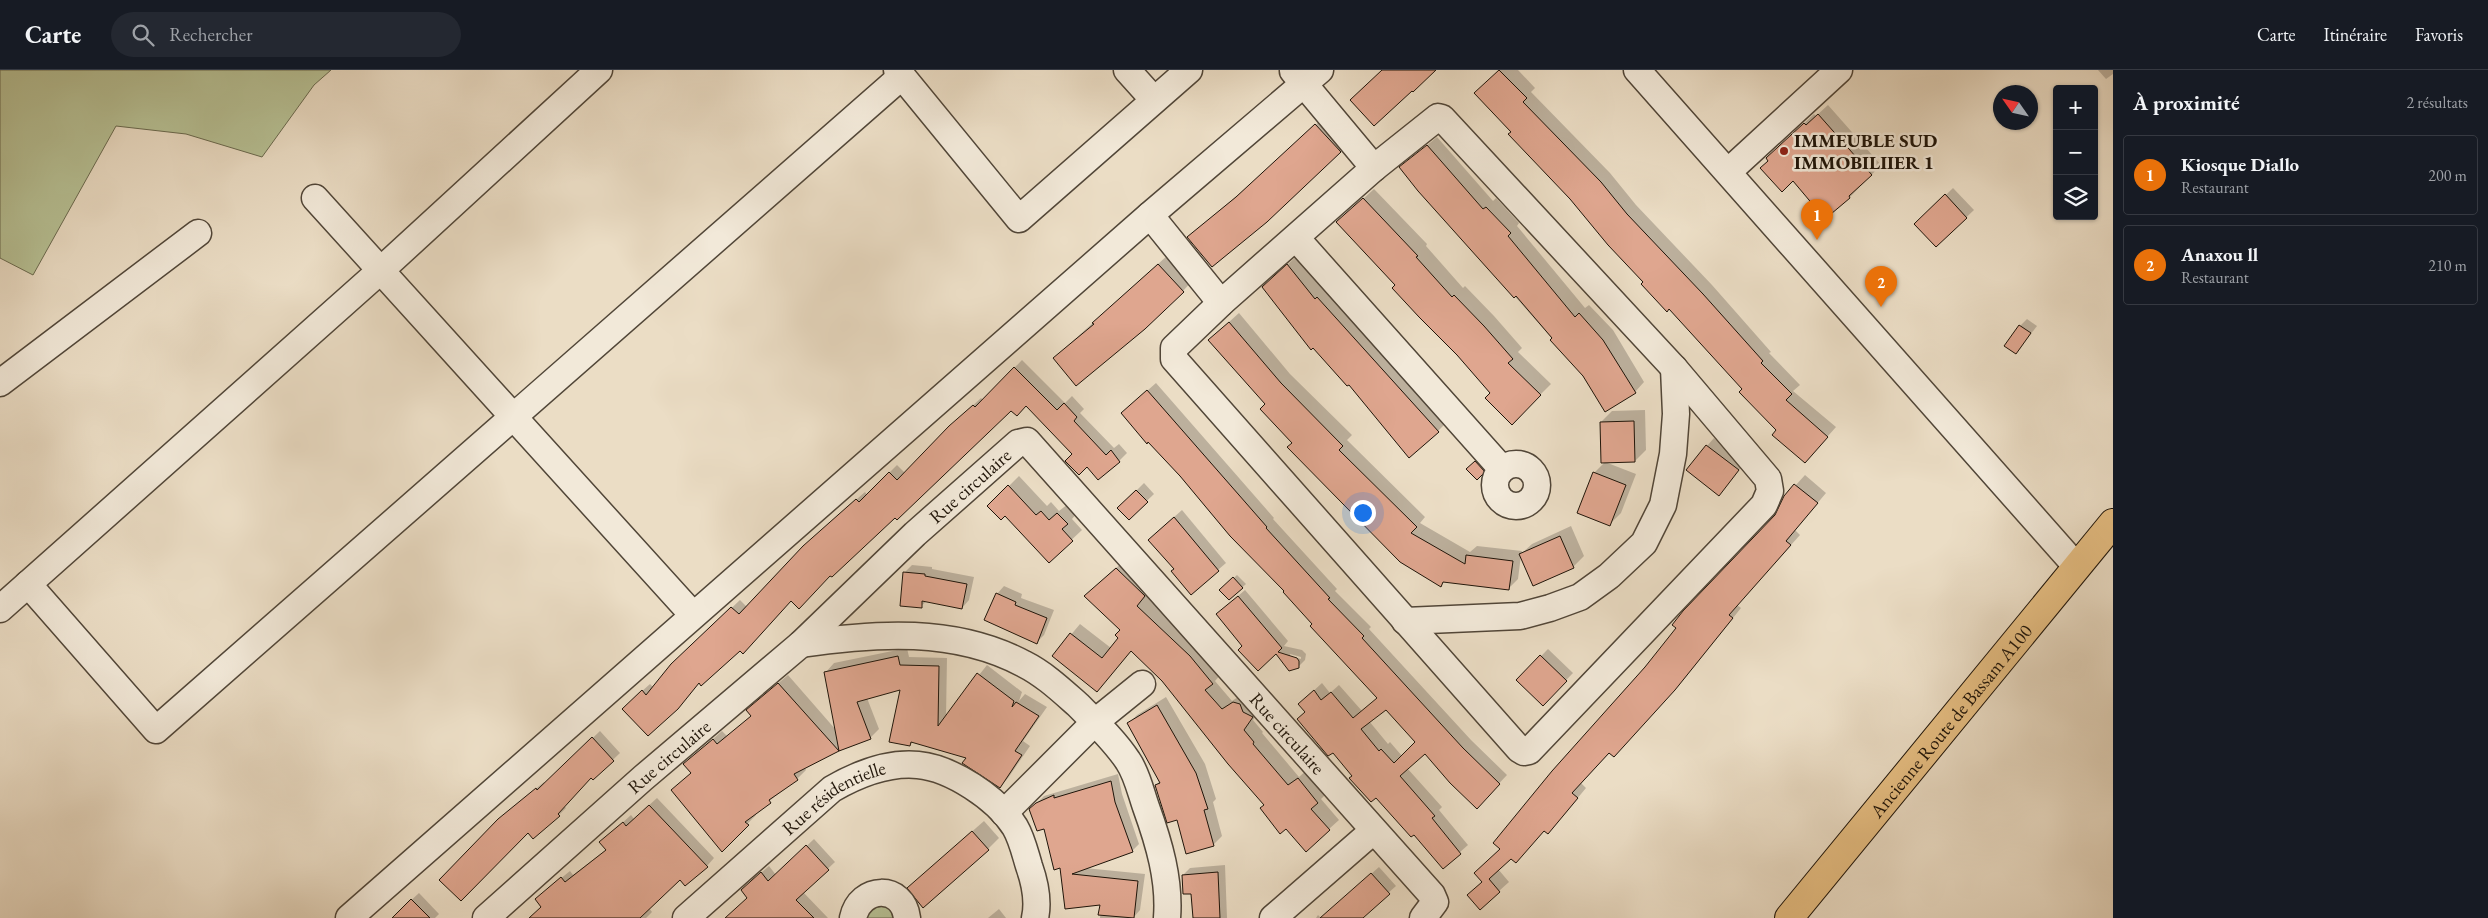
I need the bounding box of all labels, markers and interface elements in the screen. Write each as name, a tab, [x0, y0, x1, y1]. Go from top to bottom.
search box	[111, 12, 461, 57]
text: Carte	[25, 19, 81, 50]
icon: search	[129, 21, 157, 49]
text: Rechercher	[169, 22, 253, 47]
text: Carte	[2257, 23, 2296, 46]
text: Itinéraire	[2324, 23, 2387, 46]
text: Favoris	[2415, 23, 2463, 46]
north arrow	[1993, 85, 2038, 130]
map controls	[2053, 85, 2098, 220]
button: +	[2053, 85, 2098, 130]
text: À proximité	[2133, 89, 2240, 116]
text: 2 résultats	[2406, 92, 2468, 113]
place label: IMMEUBLE SUD IMMOBILIIER 1	[1794, 128, 1938, 175]
button: −	[2053, 130, 2098, 175]
marker: IMMEUBLE SUD IMMOBILIIER 1	[1778, 145, 1790, 157]
text: Kiosque Diallo	[2181, 152, 2299, 177]
text: 1	[2146, 165, 2154, 186]
text: 200 m	[2428, 165, 2467, 186]
button: layers	[2053, 175, 2098, 220]
text: Restaurant	[2181, 177, 2249, 198]
pin: 1	[1801, 199, 1833, 240]
text: Anaxou ll	[2181, 242, 2258, 267]
text: 2	[2146, 255, 2154, 276]
text: 210 m	[2428, 255, 2467, 276]
pin: 2	[1865, 266, 1897, 307]
text: Restaurant	[2181, 267, 2249, 288]
street label: Rue circulaire	[923, 443, 1016, 529]
your location	[1350, 500, 1376, 526]
street label: Ancienne Route de Bassam A100	[1863, 619, 2037, 824]
street label: Rue circulaire	[1244, 687, 1331, 779]
street label: Rue circulaire	[622, 714, 716, 799]
street label: Rue résidentielle	[776, 755, 888, 840]

